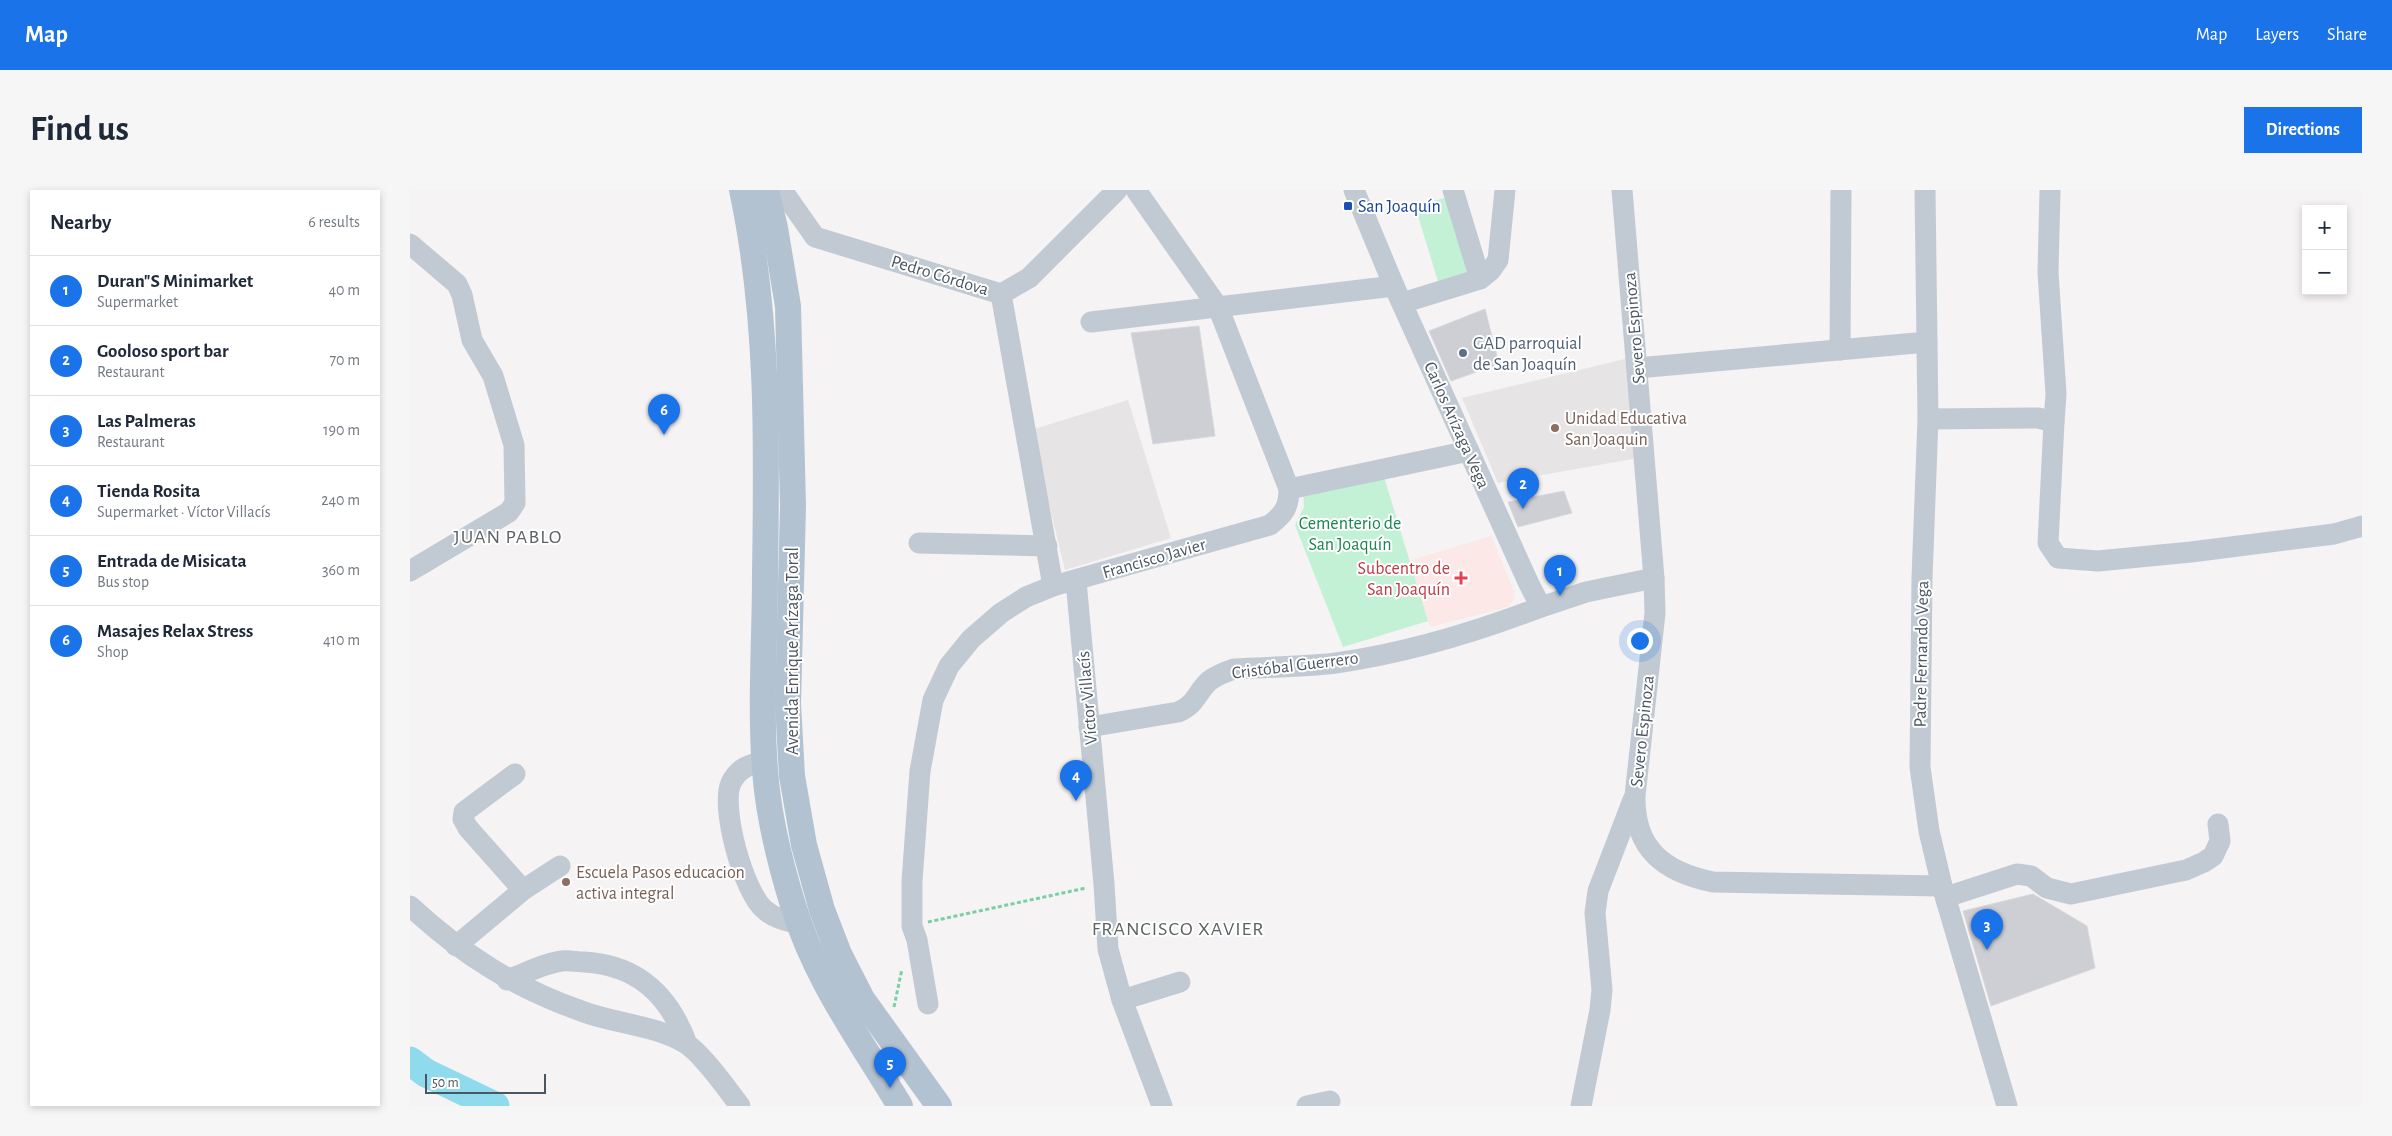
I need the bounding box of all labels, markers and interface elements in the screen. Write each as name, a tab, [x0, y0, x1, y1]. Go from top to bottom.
text: Map	[25, 23, 68, 47]
text: Map	[2196, 26, 2227, 44]
text: Layers	[2255, 26, 2299, 44]
text: Share	[2327, 26, 2367, 44]
button: Directions	[2244, 107, 2362, 153]
text: Find us	[30, 112, 129, 147]
place label: San Joaquín	[1358, 198, 1441, 216]
marker: San Joaquín	[1342, 200, 1354, 212]
map controls	[2302, 205, 2347, 295]
button: +	[2302, 205, 2347, 250]
text: Nearby	[50, 212, 111, 233]
text: 6 results	[308, 214, 360, 230]
button: −	[2302, 250, 2347, 295]
street label: Pedro Córdova	[889, 253, 991, 299]
street label: Severo Espinoza	[1621, 271, 1649, 385]
text: Duran"S Minimarket	[97, 272, 253, 291]
text: 1	[63, 282, 69, 298]
text: 40 m	[328, 282, 360, 298]
text: Supermarket	[97, 294, 178, 310]
place label: GAD parroquial de San Joaquín	[1473, 335, 1582, 374]
text: Gooloso sport bar	[97, 342, 229, 361]
marker: GAD parroquial de San Joaquín	[1457, 347, 1469, 359]
text: 2	[62, 352, 70, 368]
text: 70 m	[329, 352, 360, 368]
street label: Carlos Arízaga Vega	[1420, 359, 1492, 491]
text: Restaurant	[97, 364, 165, 380]
pin: 6	[648, 394, 680, 435]
place label: Unidad Educativa San Joaquin	[1565, 410, 1687, 449]
text: Las Palmeras	[97, 412, 196, 431]
text: 3	[63, 422, 69, 438]
text: 190 m	[323, 422, 360, 438]
marker: Unidad Educativa San Joaquin	[1549, 422, 1561, 434]
text: Restaurant	[97, 434, 165, 450]
pin: 2	[1507, 468, 1539, 509]
text: Tienda Rosita	[97, 482, 200, 501]
text: 4	[62, 492, 70, 508]
text: 240 m	[321, 492, 360, 508]
text: Supermarket · Víctor Villacís	[97, 504, 271, 520]
park label: Cementerio de San Joaquín	[1299, 515, 1401, 554]
district label: JUAN PABLO	[454, 527, 562, 547]
street label: Francisco Javier	[1101, 536, 1208, 582]
street label: Avenida Enrique Arízaga Toral	[784, 547, 802, 755]
text: Entrada de Misicata	[97, 552, 247, 571]
pin: 1	[1544, 555, 1576, 596]
place label: Subcentro de San Joaquín	[1358, 560, 1450, 599]
text: 5	[63, 562, 69, 578]
text: 360 m	[322, 562, 360, 578]
marker: Subcentro de San Joaquín	[1454, 571, 1468, 585]
text: Bus stop	[97, 574, 149, 590]
street label: Padre Fernando Vega	[1912, 580, 1932, 728]
text: Masajes Relax Stress	[97, 622, 253, 641]
your location	[1627, 628, 1653, 654]
text: 6	[62, 632, 70, 648]
text: 410 m	[323, 632, 360, 648]
text: Shop	[97, 644, 129, 660]
street label: Cristóbal Guerrero	[1231, 649, 1360, 683]
street label: Víctor Villacís	[1075, 650, 1101, 746]
street label: Severo Espinoza	[1628, 674, 1658, 788]
pin: 4	[1060, 760, 1092, 801]
place label: Escuela Pasos educacion activa integral	[576, 864, 745, 903]
marker: Escuela Pasos educacion activa integral	[560, 876, 572, 888]
pin: 3	[1971, 909, 2003, 950]
district label: FRANCISCO XAVIER	[1092, 919, 1264, 939]
pin: 5	[874, 1047, 906, 1088]
scale bar	[425, 1071, 546, 1094]
text: 50 m	[432, 1076, 459, 1090]

